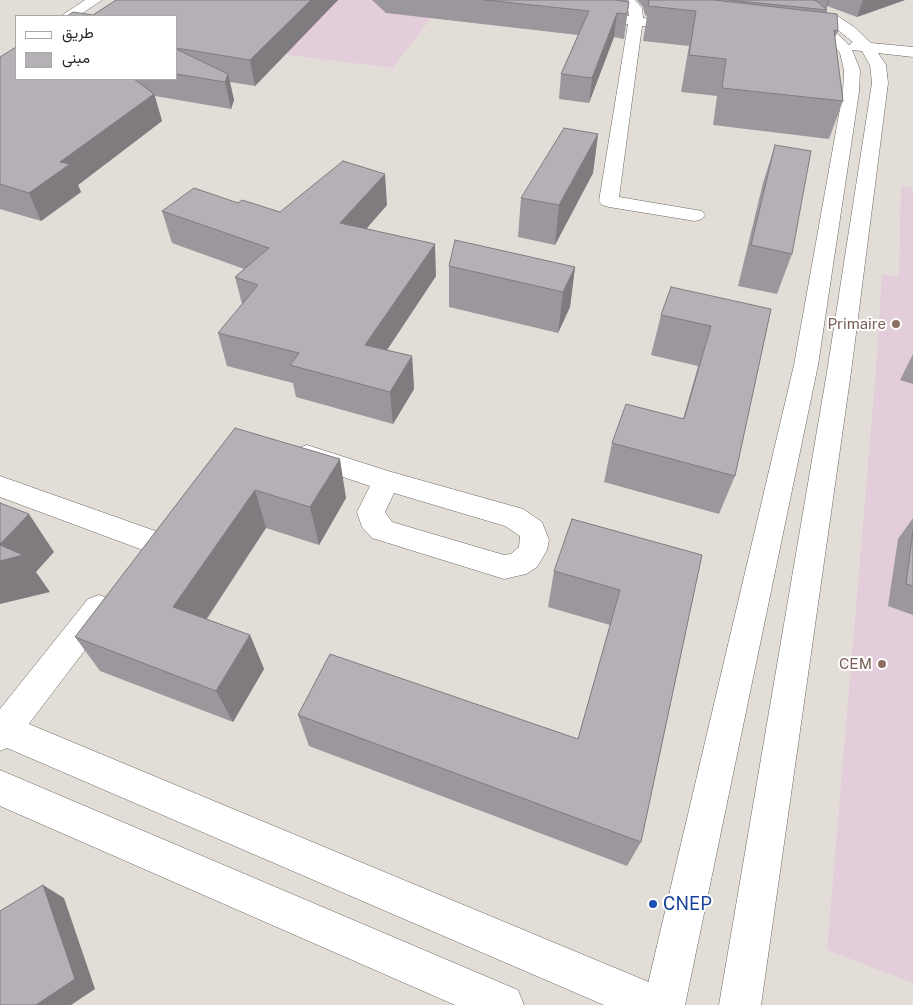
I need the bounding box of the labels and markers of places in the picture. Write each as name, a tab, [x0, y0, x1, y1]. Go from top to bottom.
place label: Primaire	[827, 315, 886, 333]
marker: Primaire	[890, 318, 902, 330]
place label: CEM	[839, 655, 872, 673]
marker: CEM	[876, 658, 888, 670]
place label: CNEP	[663, 893, 712, 915]
marker: CNEP	[647, 898, 659, 910]

